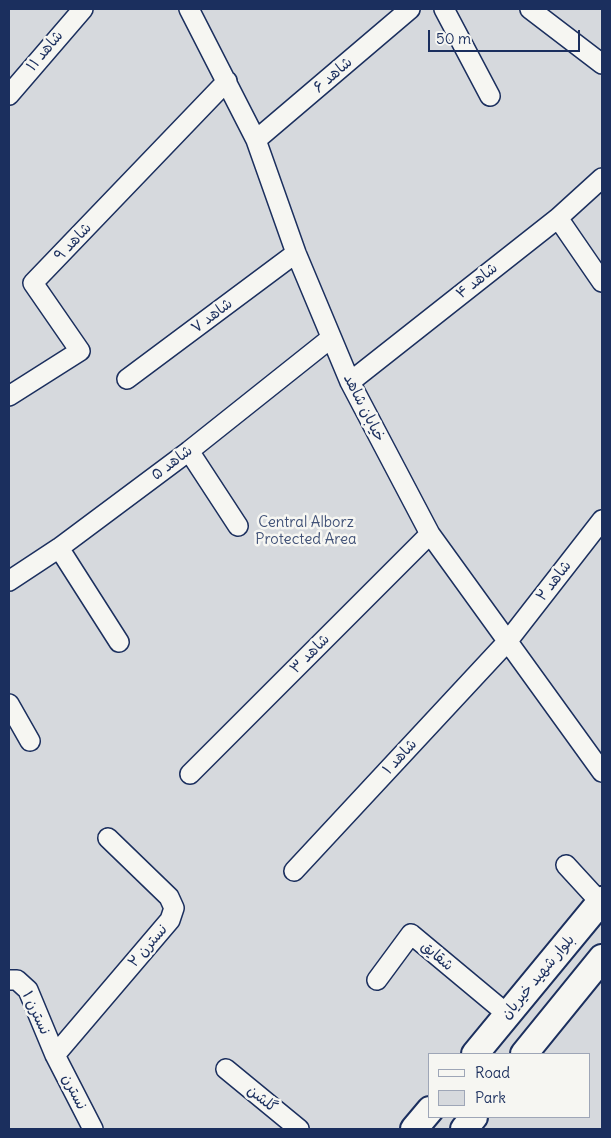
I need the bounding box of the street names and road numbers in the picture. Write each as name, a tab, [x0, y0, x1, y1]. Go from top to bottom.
street label: شاهد ۱۱	[23, 27, 67, 75]
street label: شاهد ۶	[310, 53, 356, 97]
street label: شاهد ۹	[51, 219, 95, 265]
street label: شاهد ۴	[453, 259, 501, 303]
street label: شاهد ۷	[188, 295, 236, 337]
street label: خیابان شاهد	[339, 371, 389, 445]
street label: شاهد ۵	[148, 442, 196, 484]
street label: شاهد ۲	[533, 557, 575, 605]
street label: شاهد ۳	[286, 630, 334, 678]
street label: شاهد ۱	[379, 736, 421, 778]
street label: نسترن ۲	[124, 921, 172, 971]
street label: بلوار شهید خیریان	[497, 931, 579, 1023]
street label: شقایق	[417, 937, 457, 975]
street label: نسترن ۱	[18, 988, 54, 1038]
street label: نسترن	[58, 1071, 90, 1113]
street label: گلشن	[243, 1081, 281, 1117]

